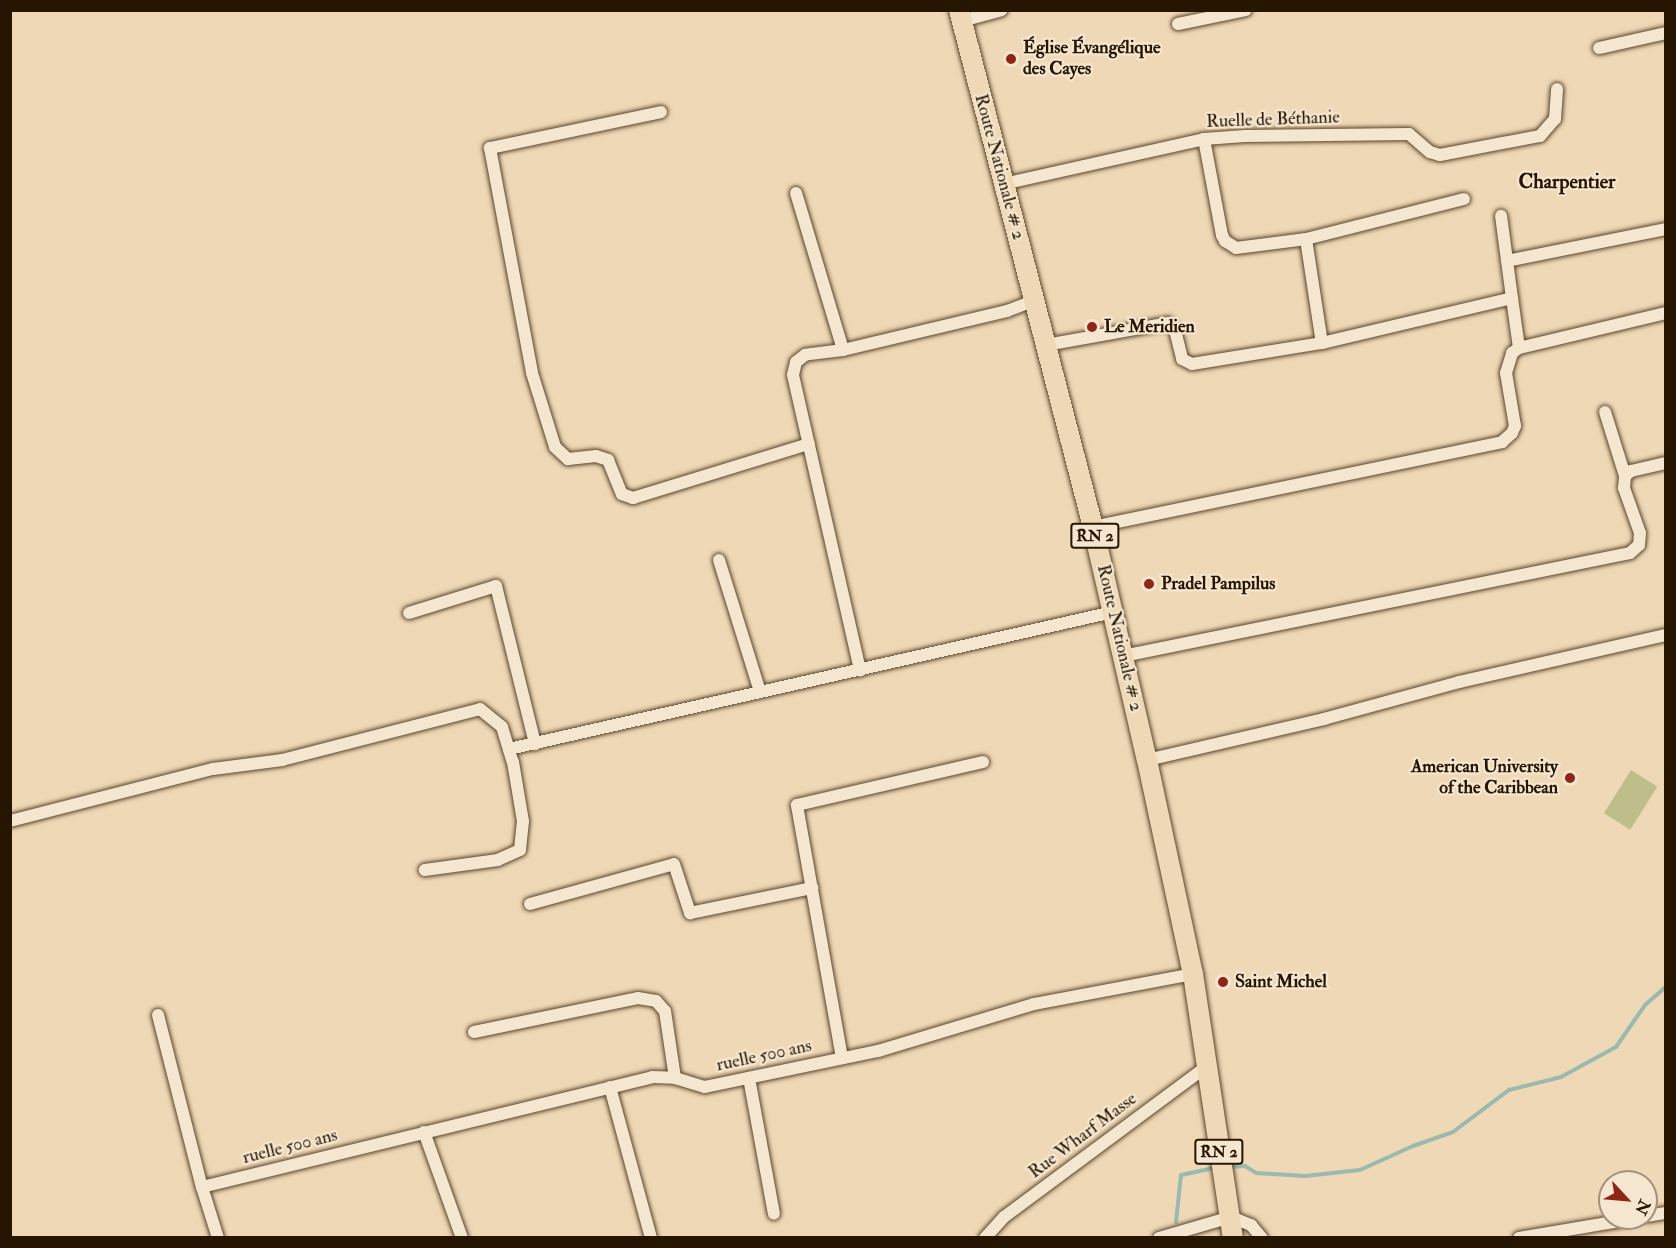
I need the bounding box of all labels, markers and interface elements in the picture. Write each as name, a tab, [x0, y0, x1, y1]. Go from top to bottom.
place label: Église Évangélique des Cayes	[1023, 38, 1161, 80]
marker: Église Évangélique des Cayes	[1004, 52, 1018, 66]
street label: Route Nationale # 2	[969, 92, 1029, 242]
street label: Ruelle de Béthanie	[1206, 107, 1340, 133]
district label: Charpentier	[1518, 169, 1616, 193]
place label: Le Meridien	[1104, 316, 1195, 338]
marker: Le Meridien	[1085, 320, 1099, 334]
road number: RN 2	[1070, 523, 1120, 549]
street label: Route Nationale # 2	[1092, 563, 1146, 713]
place label: Pradel Pampilus	[1161, 573, 1276, 595]
marker: Pradel Pampilus	[1142, 577, 1156, 591]
place label: American University of the Caribbean	[1411, 757, 1558, 800]
marker: American University of the Caribbean	[1563, 771, 1577, 785]
place label: Saint Michel	[1235, 971, 1327, 993]
marker: Saint Michel	[1216, 975, 1230, 989]
street label: ruelle 500 ans	[714, 1035, 814, 1077]
street label: Rue Wharf Masse	[1025, 1088, 1141, 1184]
street label: ruelle 500 ans	[240, 1125, 340, 1169]
road number: RN 2	[1194, 1139, 1244, 1165]
north arrow	[1598, 1170, 1658, 1230]
text: N	[1630, 1196, 1655, 1218]

